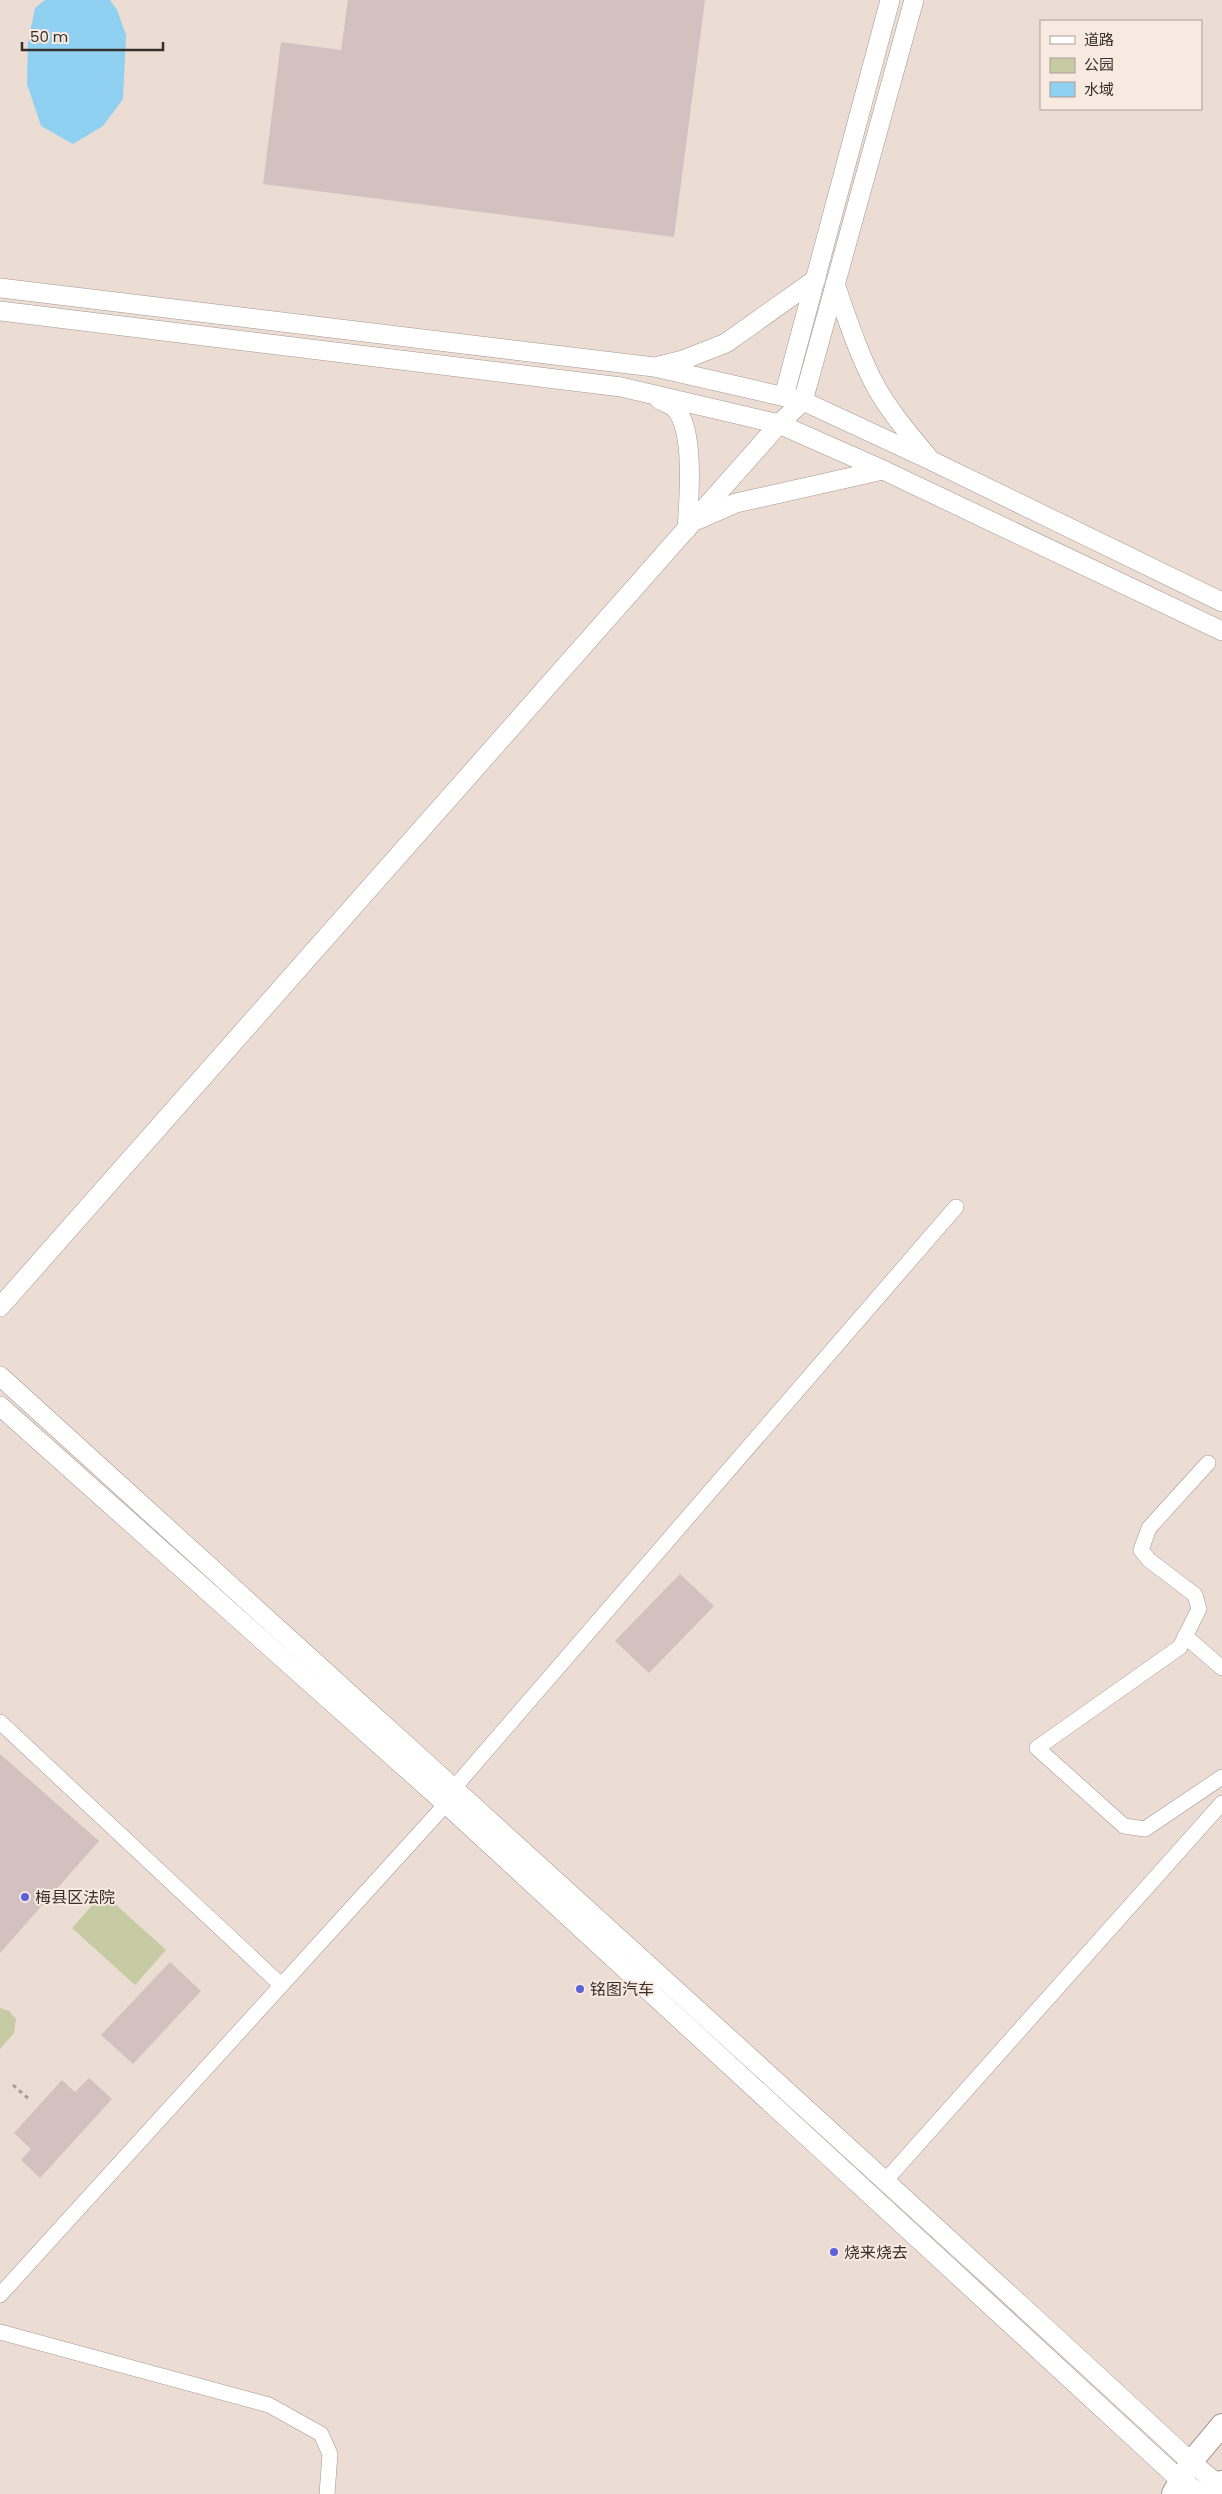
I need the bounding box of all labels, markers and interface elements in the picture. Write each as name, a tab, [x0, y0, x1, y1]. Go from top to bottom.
scale bar	[22, 20, 164, 52]
legend	[1040, 20, 1202, 110]
text: 50 m	[30, 26, 68, 47]
text: 道路	[1084, 29, 1114, 50]
text: 公园	[1084, 54, 1114, 75]
text: 水域	[1084, 79, 1114, 100]
place label: 梅县区法院	[35, 1886, 115, 1909]
marker: 梅县区法院	[19, 1891, 31, 1903]
place label: 铭图汽车	[590, 1978, 654, 2001]
marker: 铭图汽车	[574, 1983, 586, 1995]
place label: 烧来烧去	[844, 2241, 908, 2264]
marker: 烧来烧去	[828, 2246, 840, 2258]

